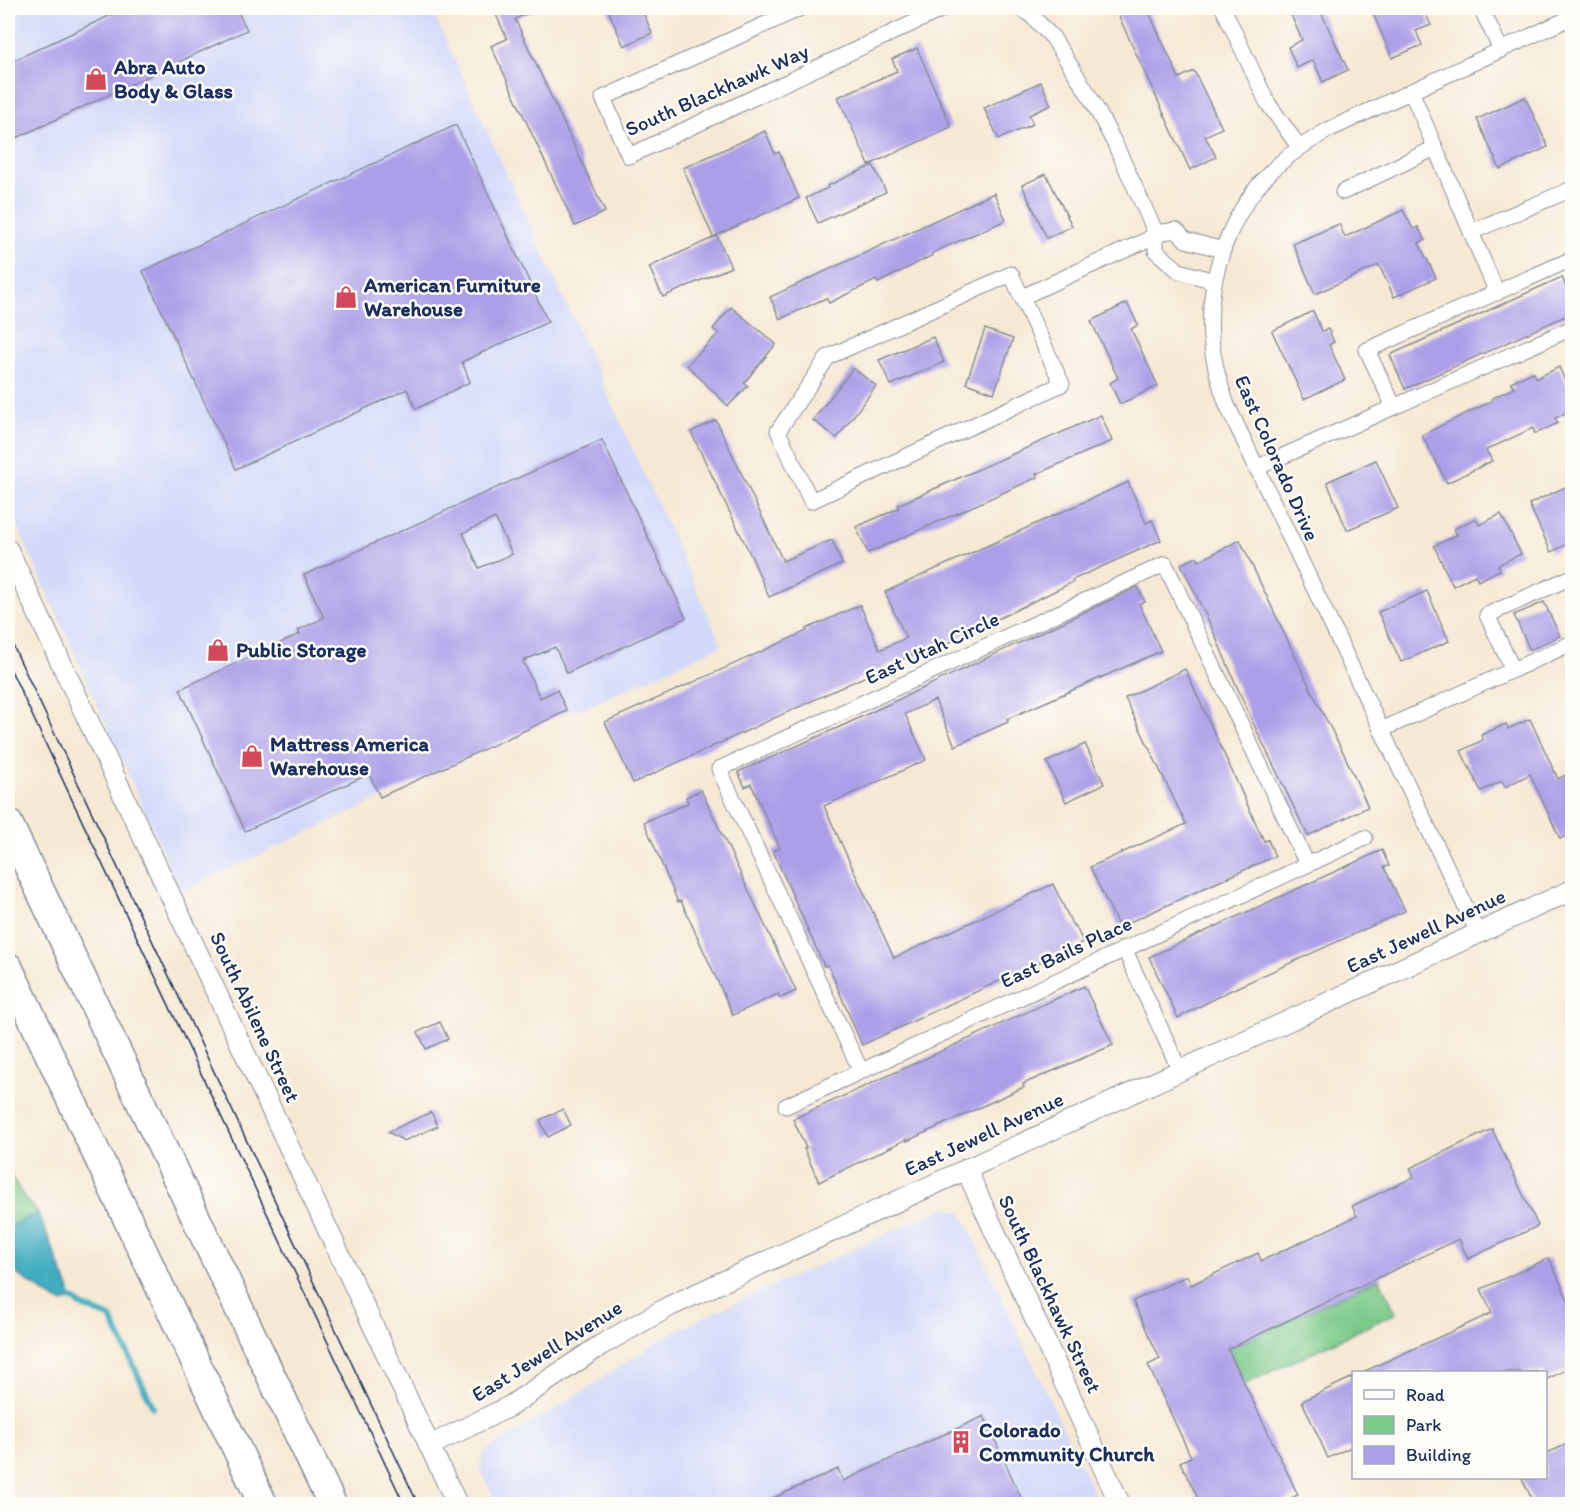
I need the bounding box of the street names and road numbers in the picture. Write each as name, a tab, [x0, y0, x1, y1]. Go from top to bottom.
street label: South Blackhawk Way	[621, 38, 812, 141]
street label: East Colorado Drive	[1230, 371, 1325, 544]
street label: East Utah Circle	[861, 606, 1003, 690]
street label: East Jewell Avenue	[1342, 883, 1509, 978]
street label: East Bails Place	[996, 910, 1136, 993]
street label: South Abilene Street	[205, 928, 306, 1106]
street label: East Jewell Avenue	[900, 1086, 1067, 1181]
street label: South Blackhawk Street	[994, 1191, 1107, 1397]
street label: East Jewell Avenue	[467, 1294, 626, 1407]

